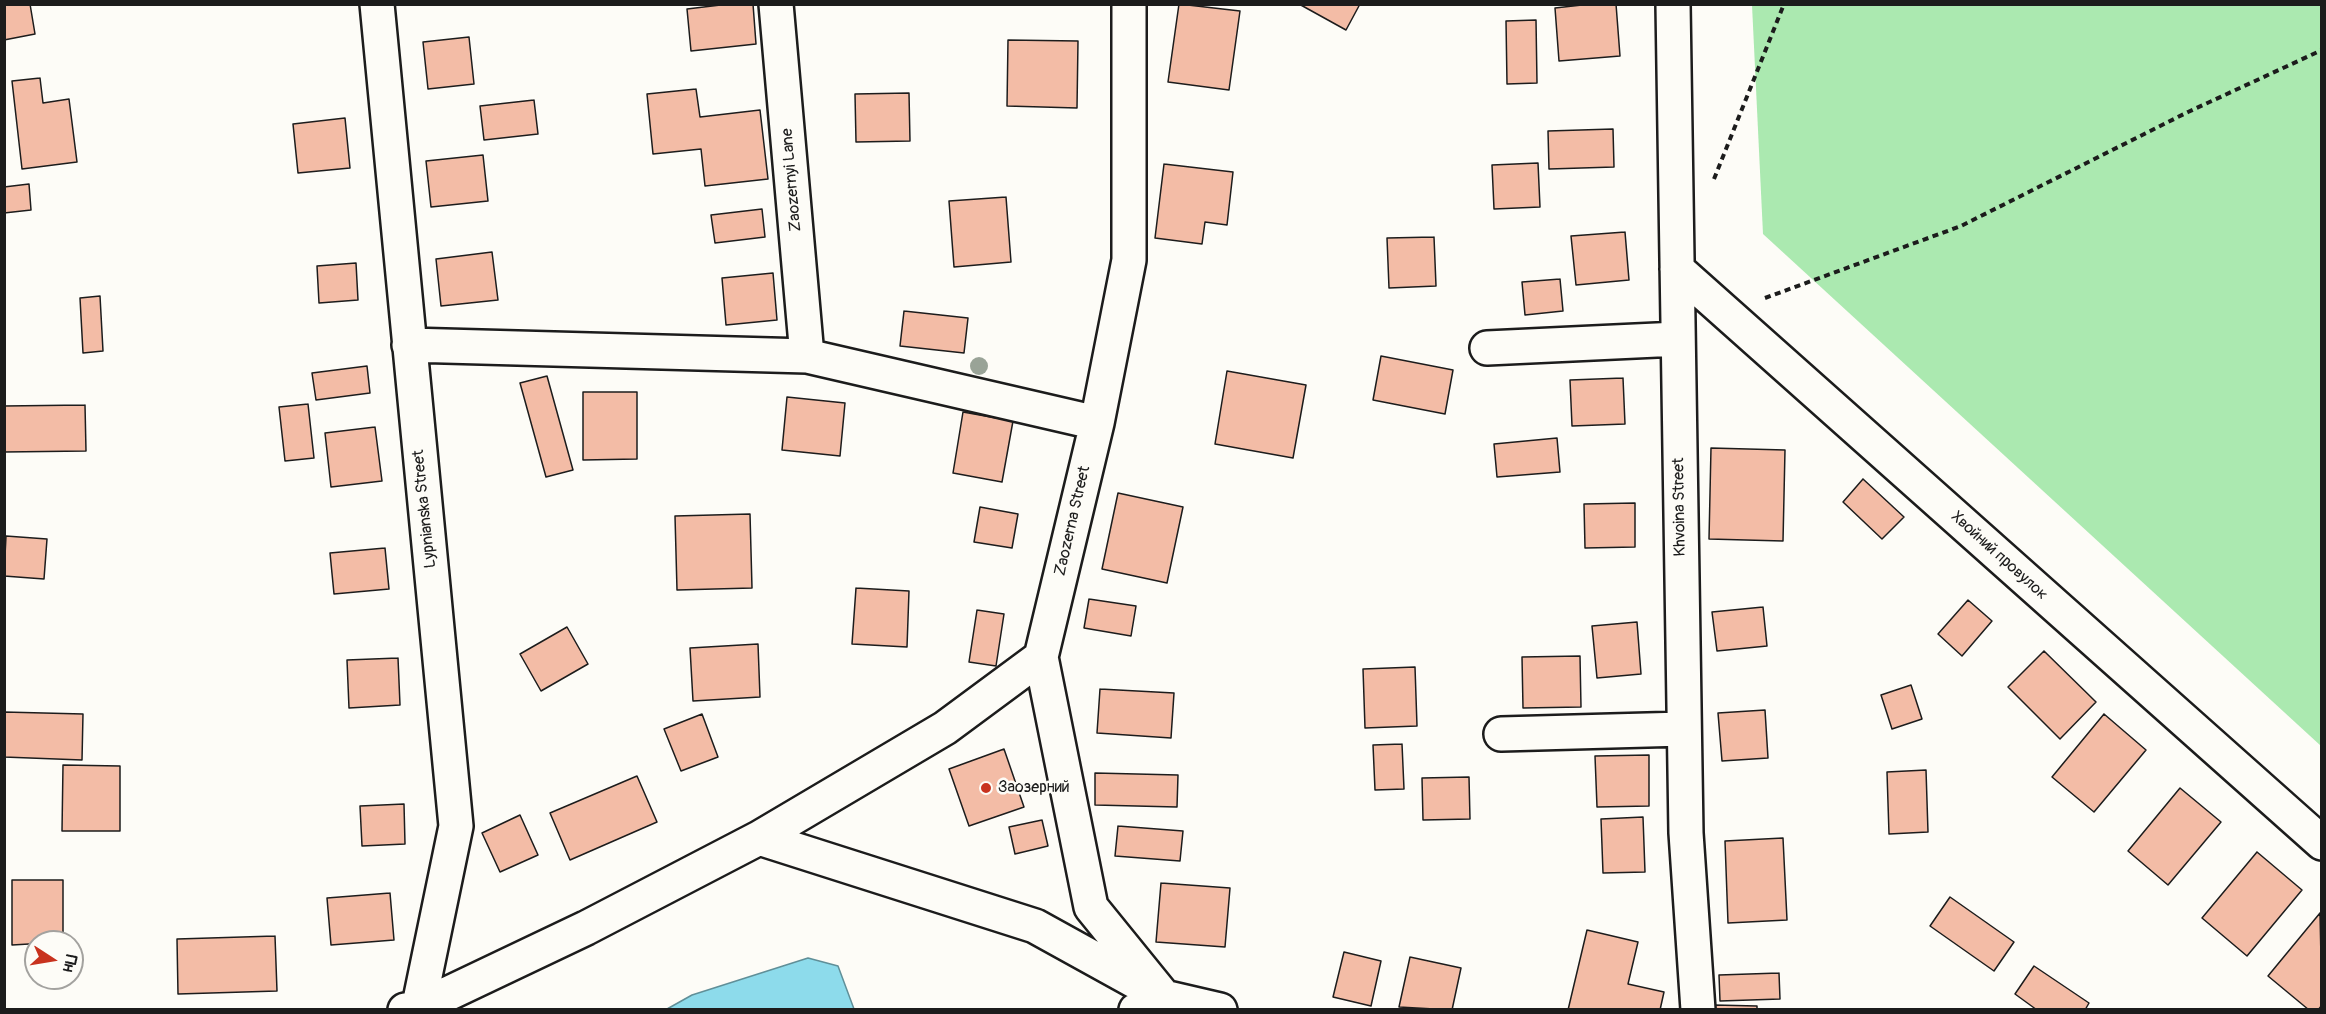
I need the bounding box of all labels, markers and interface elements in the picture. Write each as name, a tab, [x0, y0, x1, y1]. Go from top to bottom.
street label: Zaozernyi Lane	[778, 128, 806, 232]
street label: Lypnianska Street	[409, 449, 441, 569]
street label: Khvoina Street	[1670, 457, 1690, 557]
street label: Zaozerna Street	[1051, 464, 1095, 578]
street label: Хвойний провулок	[1947, 508, 2051, 604]
place label: Заозерний	[998, 778, 1070, 798]
marker: Заозерний	[979, 781, 993, 795]
north arrow	[24, 930, 84, 990]
text: Пн	[58, 953, 81, 974]

